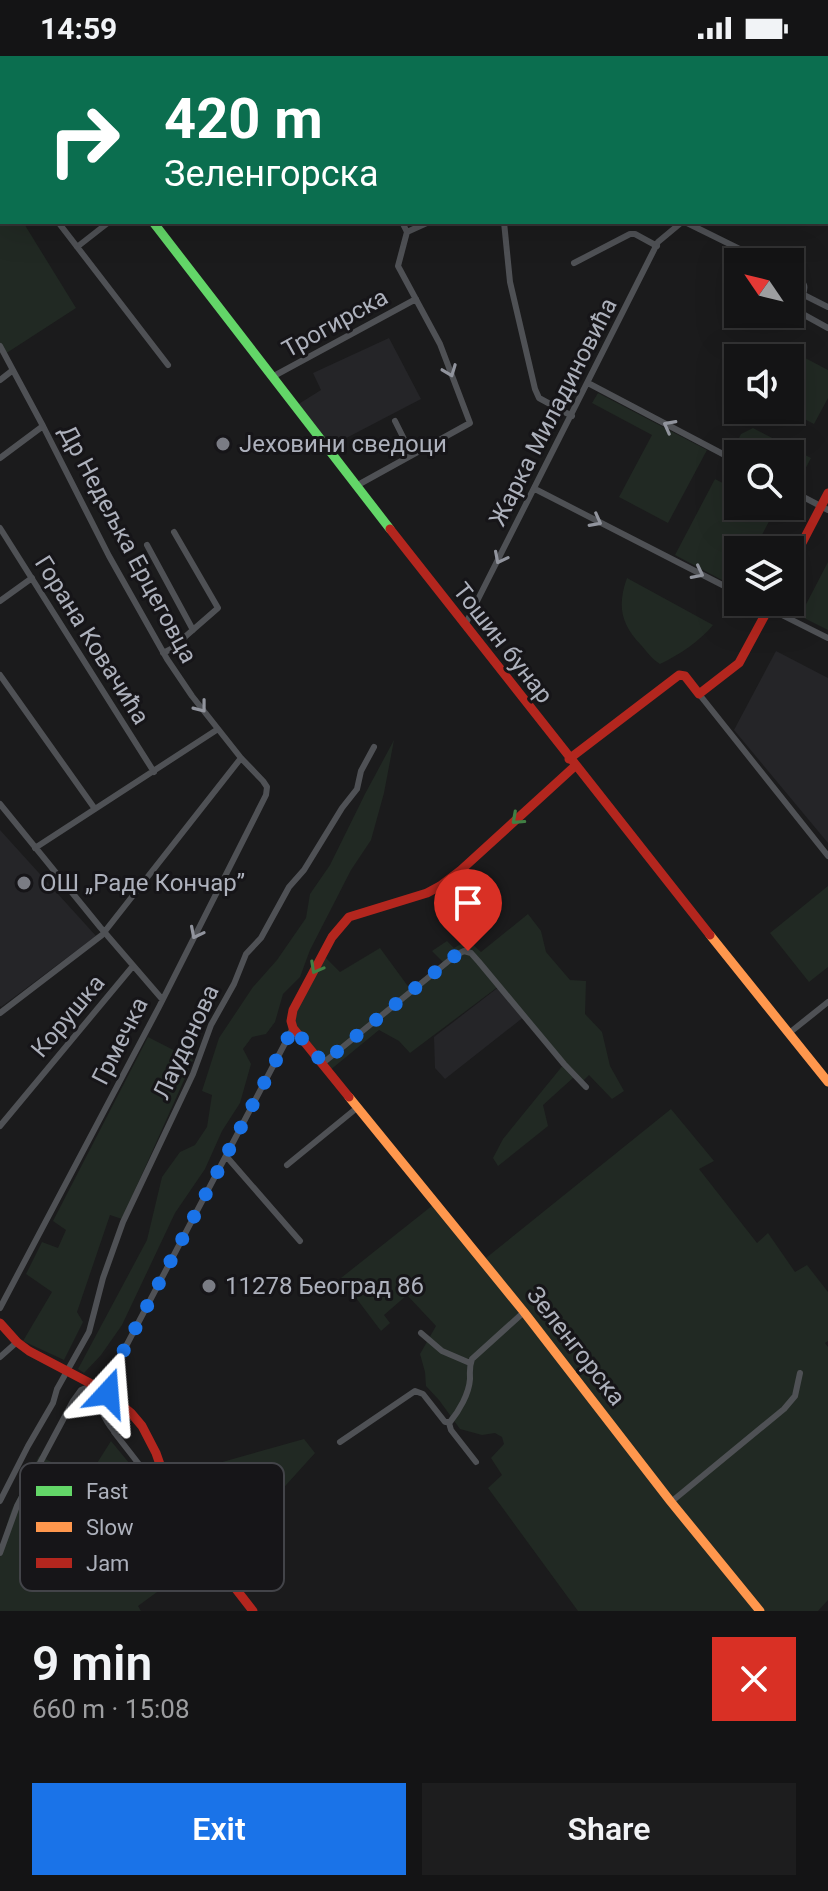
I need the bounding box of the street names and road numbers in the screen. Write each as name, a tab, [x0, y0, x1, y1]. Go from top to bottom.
street label: Трогирска	[277, 283, 393, 363]
street label: Жарка Миладиновића	[483, 293, 623, 531]
street label: Др Недељка Ерцеговца	[53, 420, 203, 668]
street label: Горана Ковачића	[29, 551, 155, 729]
street label: Тошин бунар	[447, 577, 559, 709]
street label: Корушка	[25, 969, 111, 1063]
street label: Лаудонова	[147, 980, 225, 1104]
street label: Грмечка	[86, 993, 154, 1089]
street label: Зеленгорска	[521, 1281, 631, 1411]

